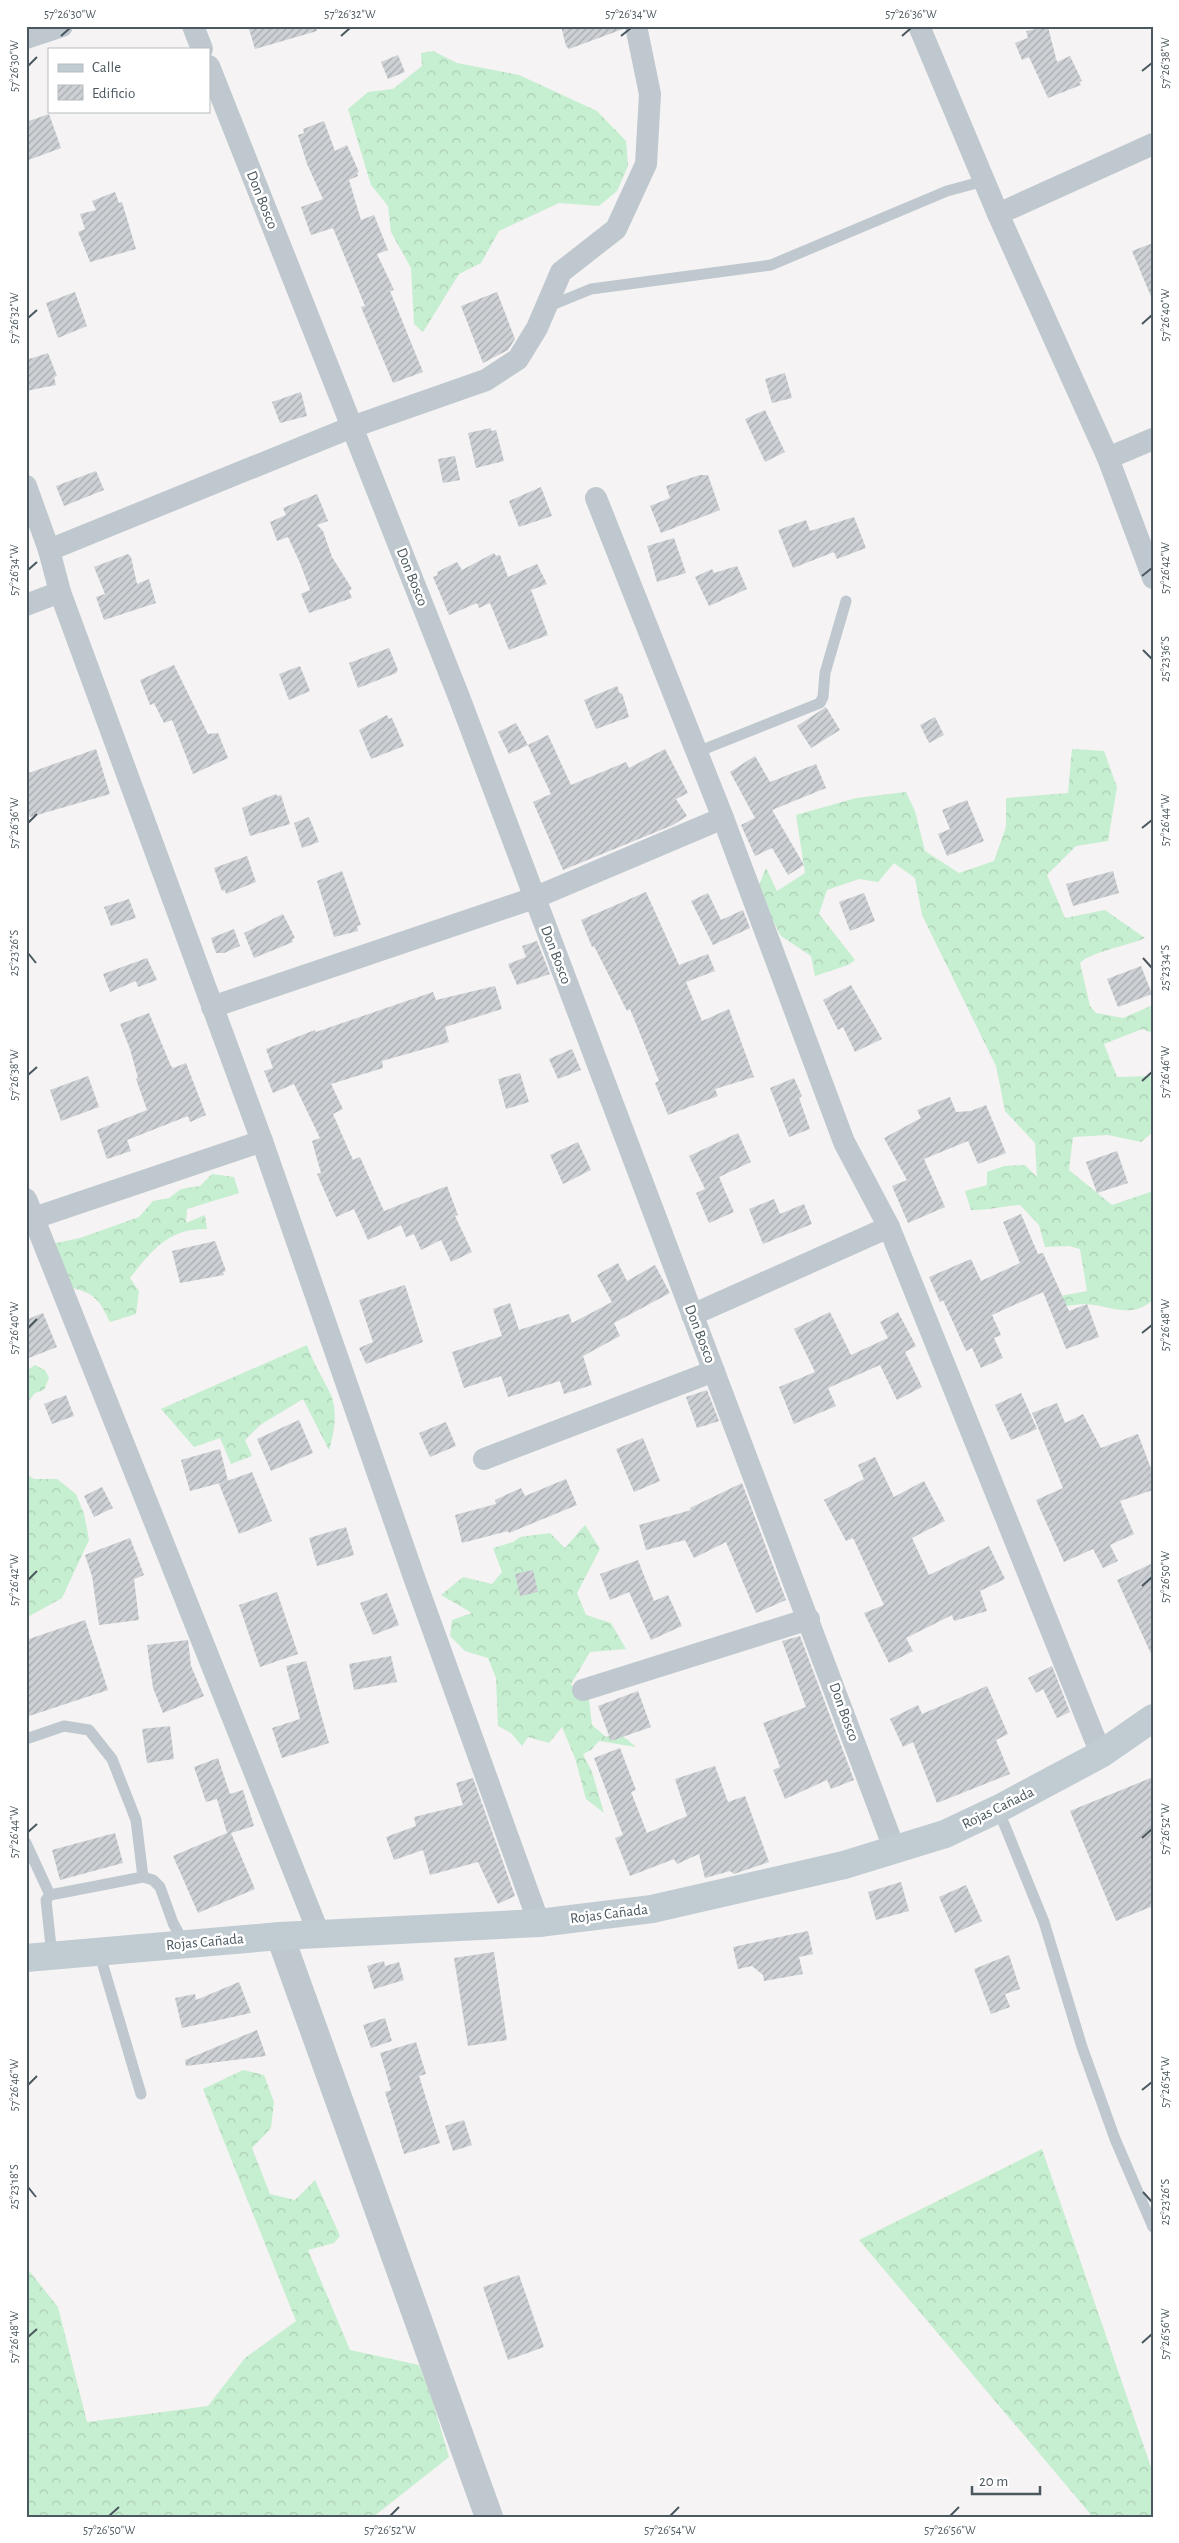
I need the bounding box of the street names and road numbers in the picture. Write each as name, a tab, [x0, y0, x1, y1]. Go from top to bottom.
street label: Don Bosco	[244, 169, 280, 231]
street label: Don Bosco	[394, 546, 430, 608]
street label: Don Bosco	[538, 924, 574, 986]
street label: Don Bosco	[682, 1303, 718, 1365]
street label: Don Bosco	[827, 1681, 861, 1743]
street label: Rojas Cañada	[960, 1784, 1036, 1832]
street label: Rojas Cañada	[569, 1902, 649, 1926]
street label: Rojas Cañada	[165, 1931, 245, 1953]

